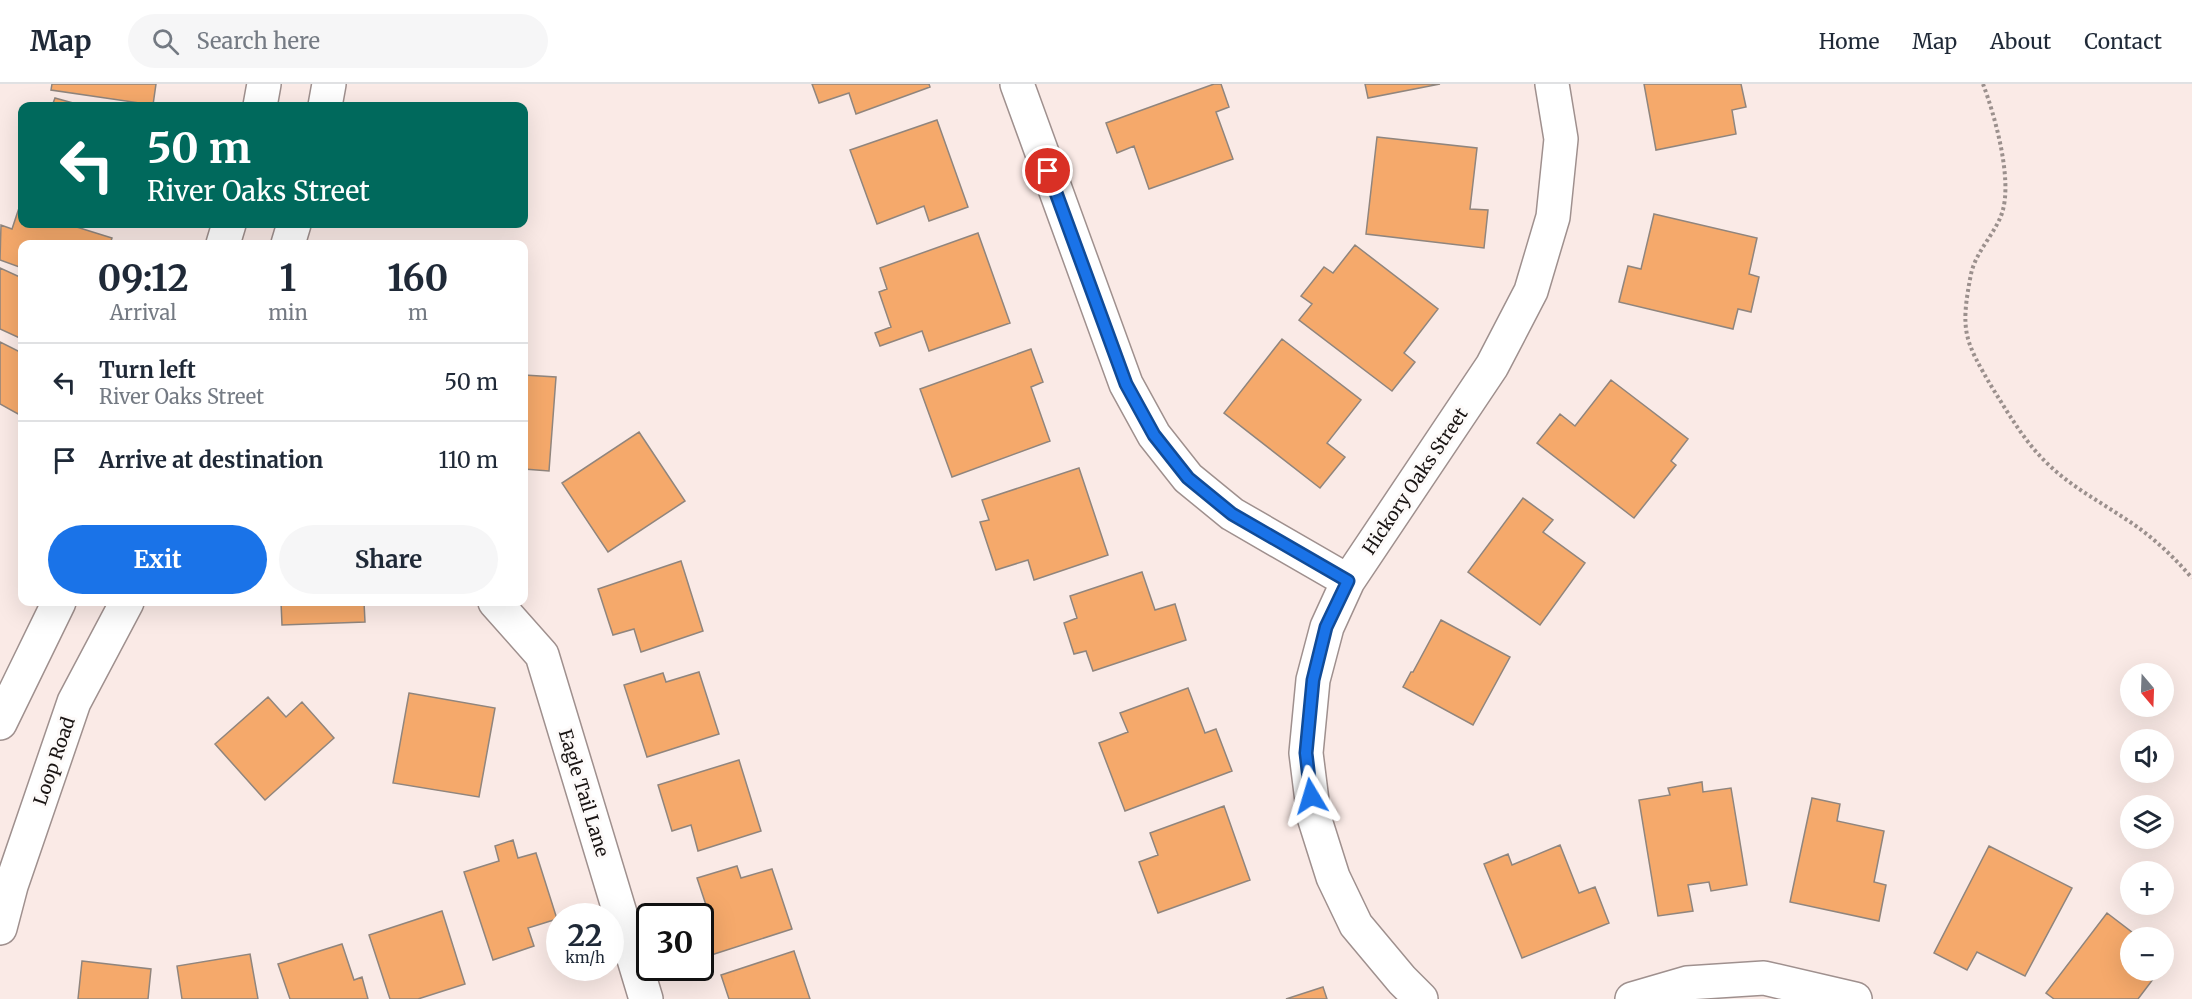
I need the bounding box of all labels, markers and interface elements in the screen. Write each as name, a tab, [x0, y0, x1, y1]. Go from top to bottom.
search box	[128, 14, 548, 68]
text: Map	[30, 23, 92, 59]
icon: search	[149, 25, 182, 58]
text: Search here	[197, 27, 320, 55]
text: Home	[1819, 28, 1879, 55]
text: Map	[1912, 28, 1957, 55]
text: About	[1990, 28, 2051, 55]
text: Contact	[2084, 28, 2162, 55]
text: 50 m	[147, 122, 251, 174]
icon: left	[48, 126, 126, 204]
pin	[1022, 145, 1073, 196]
icon: arrive	[1031, 154, 1064, 187]
text: River Oaks Street	[147, 174, 370, 208]
text: 09:12	[98, 256, 189, 301]
text: 1	[280, 256, 296, 301]
text: 160	[387, 256, 448, 301]
text: Arrival	[110, 300, 176, 325]
text: min	[268, 300, 308, 325]
text: m	[408, 300, 428, 325]
text: Turn left	[99, 356, 196, 384]
icon: left	[48, 366, 81, 399]
text: 50 m	[444, 368, 498, 396]
text: River Oaks Street	[99, 384, 264, 409]
street label: Hickory Oaks Street	[1357, 403, 1473, 559]
icon: arrive	[48, 444, 81, 477]
text: Arrive at destination	[99, 446, 323, 474]
text: 110 m	[439, 446, 498, 474]
button: Exit	[48, 525, 267, 594]
button: Share	[279, 525, 498, 594]
north arrow	[2120, 663, 2174, 717]
map controls	[2120, 663, 2174, 981]
street label: Loop Road	[28, 714, 80, 808]
street label: Eagle Tail Lane	[554, 727, 614, 859]
button: sound	[2120, 729, 2174, 783]
position arrow	[1279, 764, 1343, 828]
button: layers	[2120, 795, 2174, 849]
button: +	[2120, 861, 2174, 915]
speed limit sign: 30	[636, 903, 714, 981]
text: 22	[568, 916, 602, 954]
button: −	[2120, 927, 2174, 981]
text: km/h	[565, 948, 605, 967]

